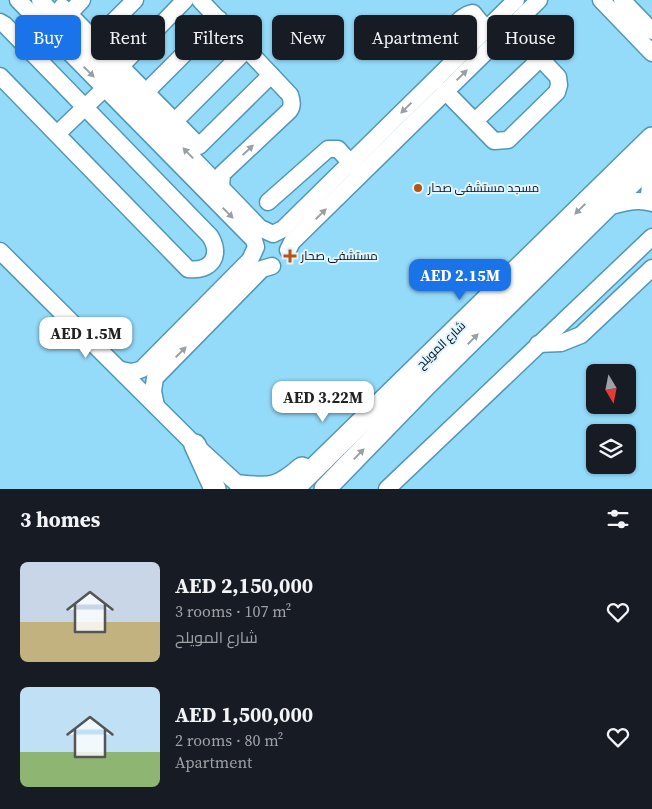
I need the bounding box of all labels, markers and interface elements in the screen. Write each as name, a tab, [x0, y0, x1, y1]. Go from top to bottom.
chip: Buy	[15, 15, 81, 60]
chip: Rent	[91, 15, 165, 60]
chip: Filters	[175, 15, 262, 60]
chip: New	[272, 15, 344, 60]
chip: Apartment	[354, 15, 477, 60]
chip: House	[487, 15, 574, 60]
one-way arrow	[83, 66, 95, 78]
one-way arrow	[455, 70, 467, 82]
one-way arrow	[400, 102, 412, 114]
one-way arrow	[242, 144, 254, 156]
one-way arrow	[182, 147, 194, 159]
place label: مسجد مستشفى صحار	[427, 180, 539, 196]
marker: مسجد مستشفى صحار	[412, 182, 424, 194]
one-way arrow	[574, 203, 586, 215]
one-way arrow	[222, 207, 234, 219]
one-way arrow	[314, 208, 326, 220]
place label: مستشفى صحار	[300, 248, 378, 264]
marker: مستشفى صحار	[283, 249, 297, 263]
pin: AED 2.15M	[403, 258, 517, 301]
text: AED 2.15M	[420, 264, 500, 286]
pin: AED 1.5M	[34, 316, 138, 359]
street label: شارع المويلح	[413, 318, 469, 372]
text: AED 1.5M	[50, 322, 122, 344]
one-way arrow	[467, 333, 479, 345]
one-way arrow	[175, 346, 187, 358]
north arrow	[586, 364, 636, 414]
map controls	[586, 364, 636, 474]
pin: AED 3.22M	[266, 380, 380, 423]
text: AED 3.22M	[283, 386, 363, 408]
button: layers	[586, 424, 636, 474]
one-way arrow	[353, 448, 365, 460]
text: 3 homes	[20, 505, 100, 534]
icon: filters	[604, 505, 632, 533]
text: AED 2,150,000	[175, 571, 313, 600]
icon: home	[60, 582, 120, 642]
icon: heart	[604, 598, 632, 626]
text: 3 rooms · 107 m²	[175, 600, 291, 622]
text: شارع المويلح	[175, 626, 258, 648]
text: AED 1,500,000	[175, 700, 313, 729]
icon: home	[60, 707, 120, 767]
icon: heart	[604, 723, 632, 751]
text: 2 rooms · 80 m²	[175, 729, 283, 751]
text: Apartment	[175, 751, 252, 773]

